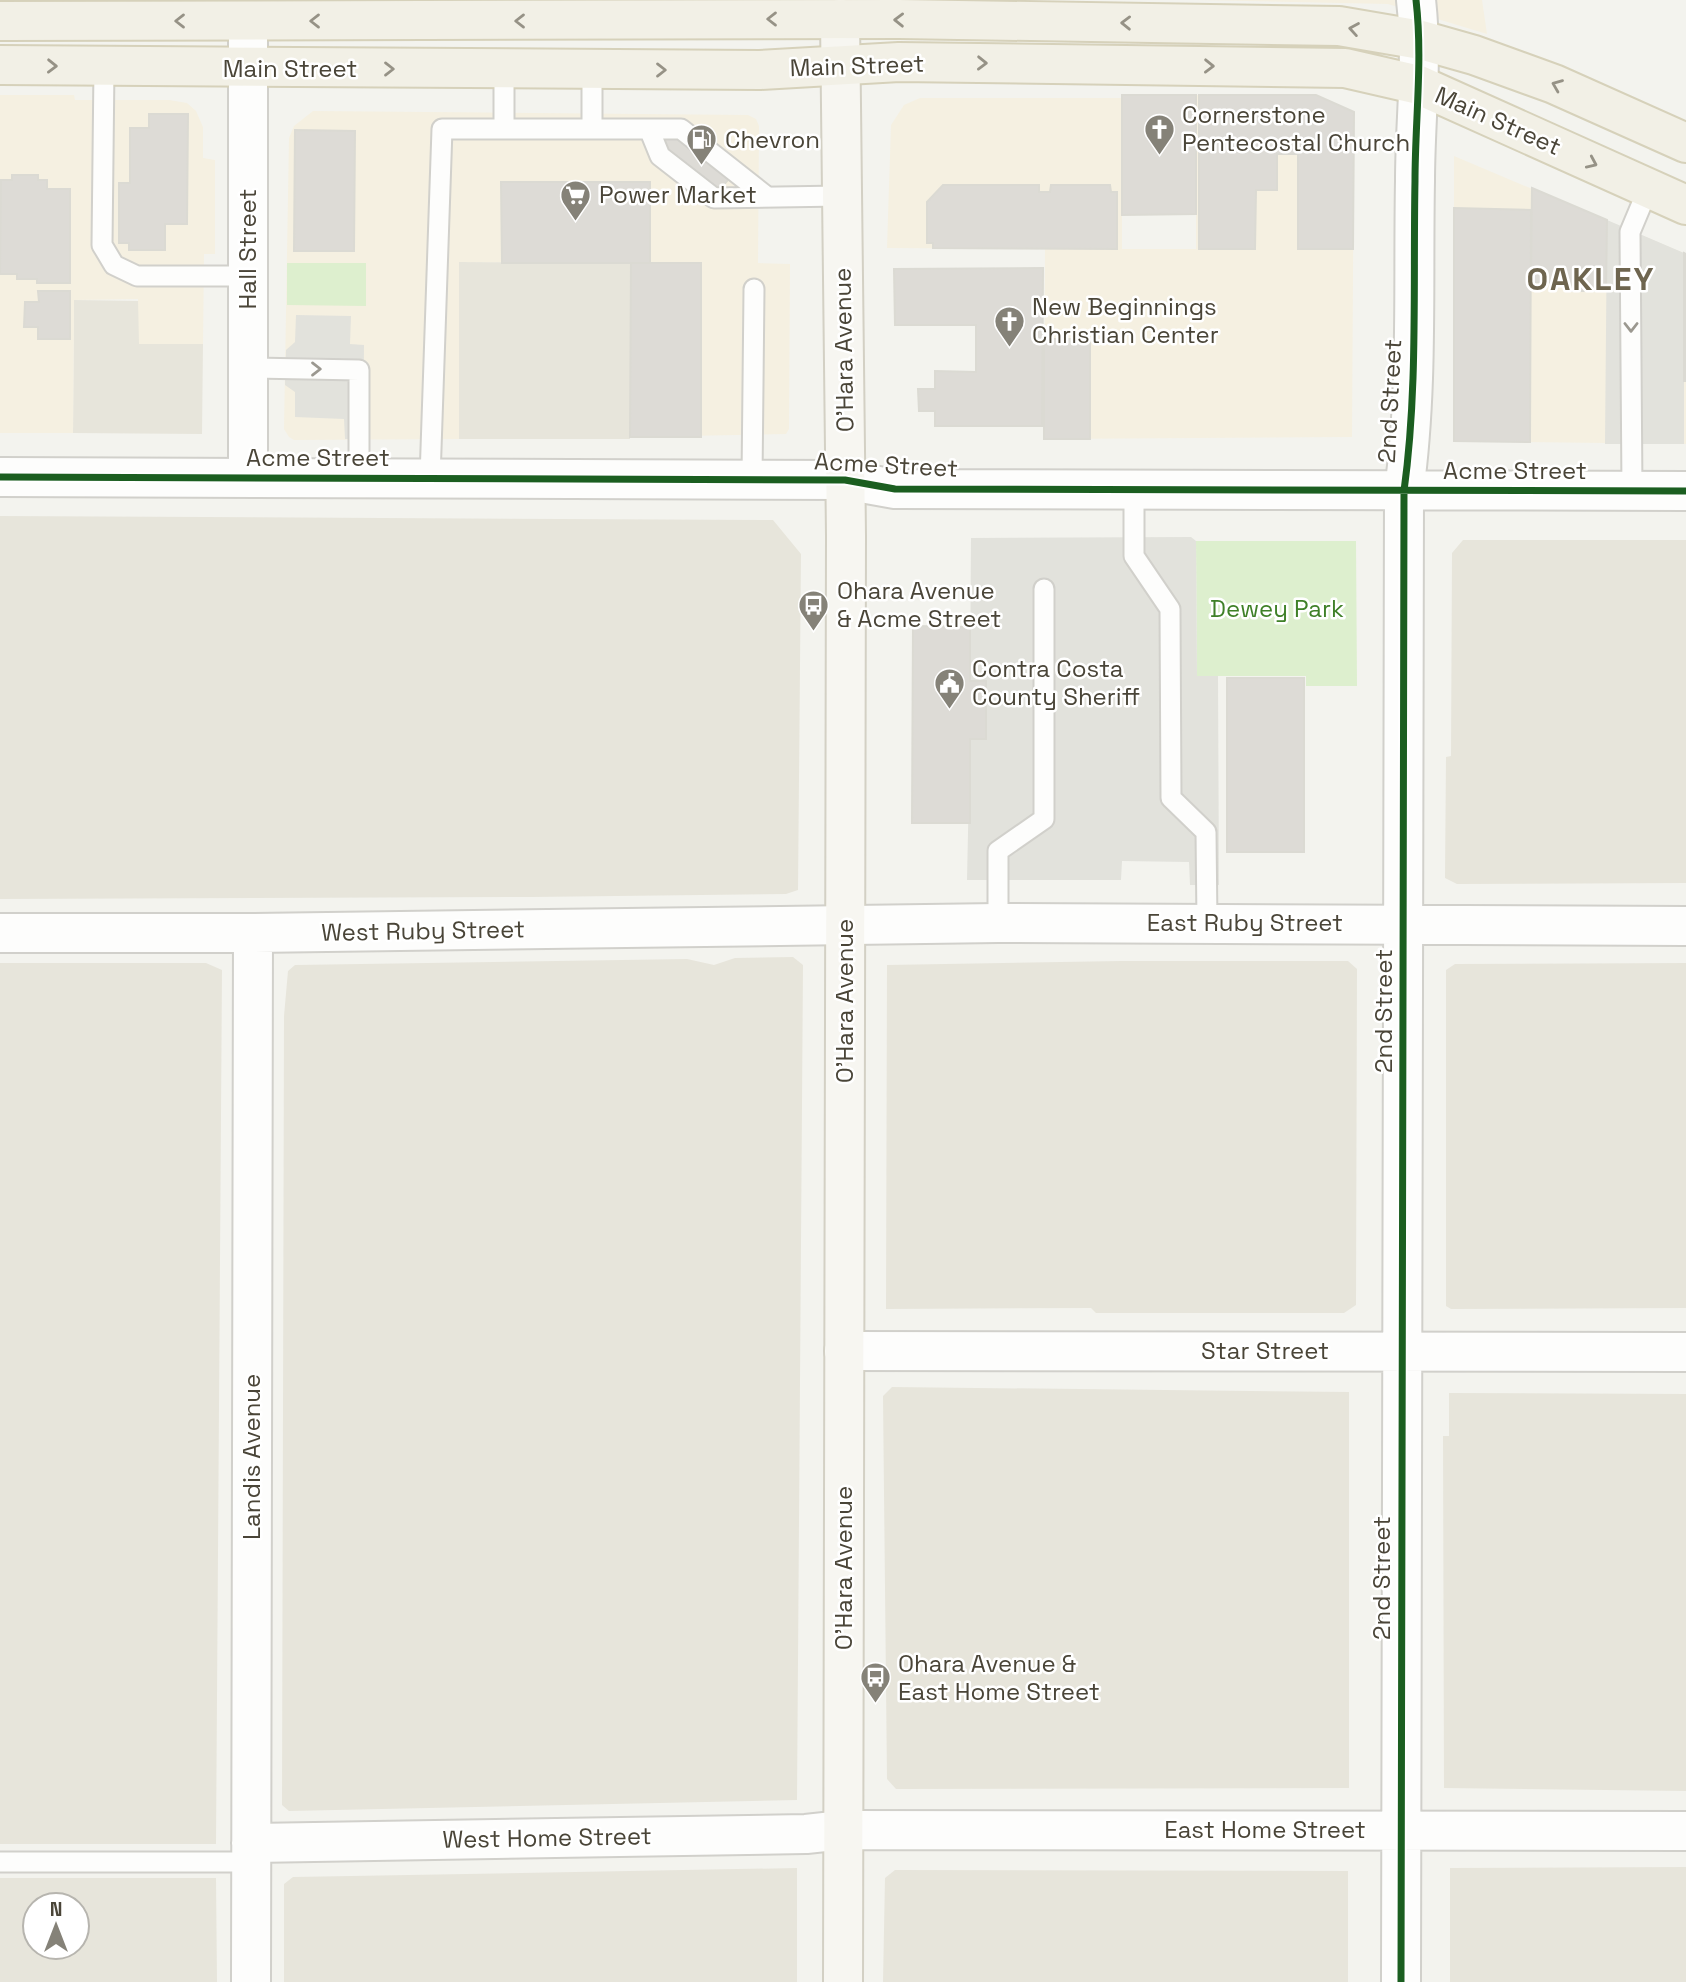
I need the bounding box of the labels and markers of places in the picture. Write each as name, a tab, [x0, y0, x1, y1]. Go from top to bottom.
place label: Cornerstone Pentecostal Church	[1182, 99, 1410, 158]
church icon: Cornerstone Pentecostal Church	[1142, 112, 1176, 156]
fuel station icon: Chevron	[685, 123, 719, 167]
place label: Chevron	[725, 124, 820, 155]
supermarket icon: Power Market	[559, 178, 593, 222]
place label: Power Market	[599, 179, 757, 210]
place label: New Beginnings Christian Center	[1032, 291, 1219, 350]
church icon: New Beginnings Christian Center	[992, 304, 1026, 348]
place label: Ohara Avenue & Acme Street	[837, 575, 1001, 634]
bus stop icon: Ohara Avenue & Acme Street	[797, 588, 831, 632]
place label: Contra Costa County Sheriff	[972, 653, 1140, 712]
public building icon: Contra Costa County Sheriff	[932, 666, 966, 710]
place label: Ohara Avenue & East Home Street	[898, 1648, 1100, 1707]
bus stop icon: Ohara Avenue & East Home Street	[858, 1661, 892, 1705]

